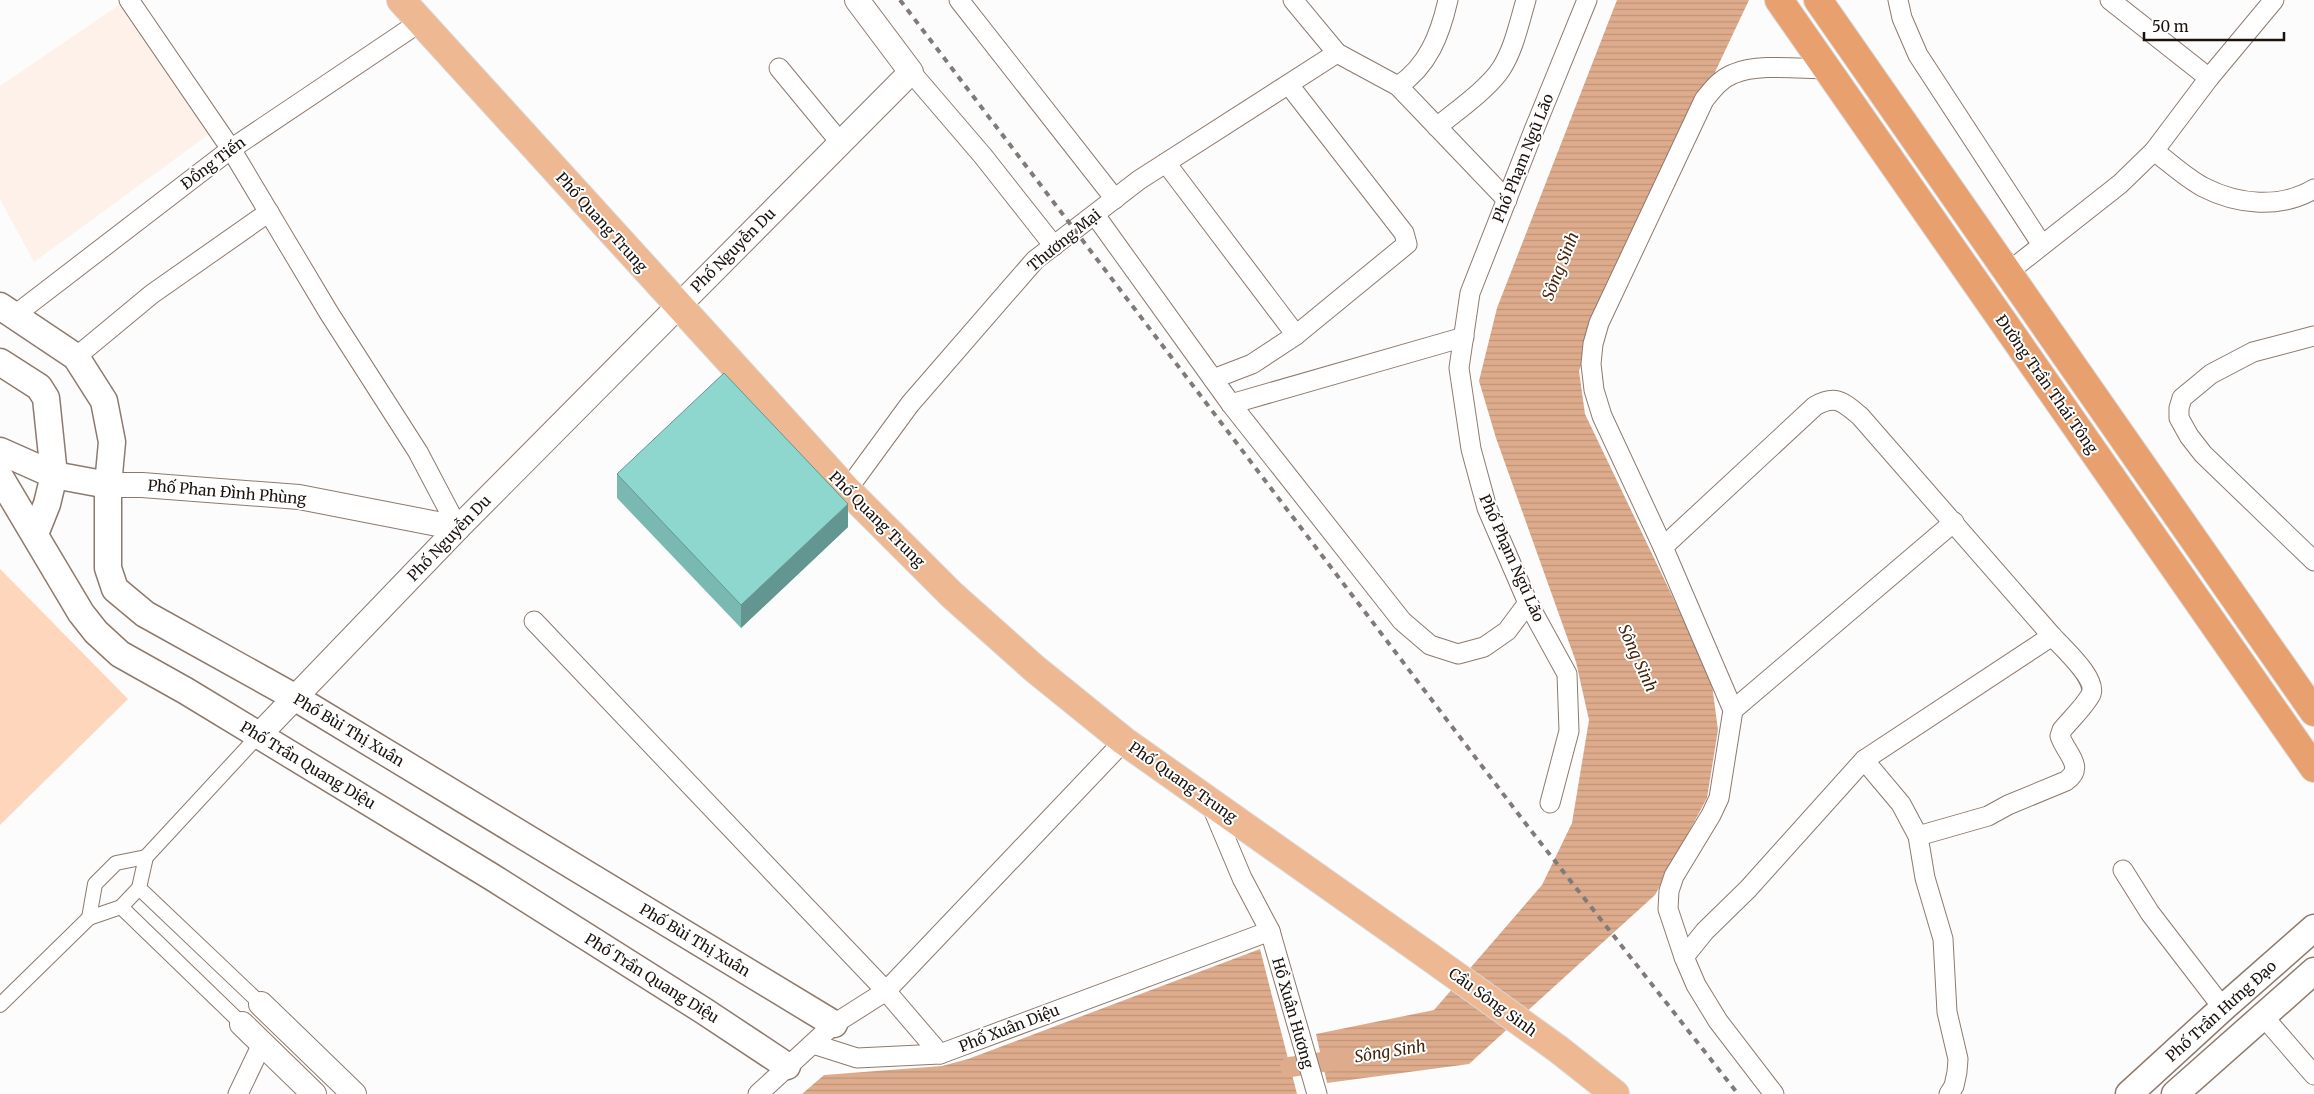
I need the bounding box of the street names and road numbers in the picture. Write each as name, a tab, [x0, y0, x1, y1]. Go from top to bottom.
street label: Phố Phạm Ngũ Lão	[1488, 90, 1558, 225]
street label: Đồng Tiến	[176, 132, 249, 193]
street label: Phố Quang Trung	[552, 167, 653, 276]
street label: Phố Nguyễn Du	[686, 203, 779, 296]
street label: Thương Mại	[1024, 205, 1105, 275]
street label: Đường Trần Thái Tông	[1992, 310, 2103, 457]
street label: Phố Quang Trung	[825, 466, 930, 571]
street label: Phố Phan Đình Phùng	[147, 475, 307, 508]
street label: Phố Nguyễn Du	[403, 490, 495, 585]
street label: Phố Phạm Ngũ Lão	[1475, 491, 1550, 625]
street label: Phố Bùi Thị Xuân	[290, 689, 408, 771]
street label: Phố Trần Quang Diệu	[237, 716, 380, 813]
street label: Phố Quang Trung	[1125, 737, 1241, 826]
street label: Phố Bùi Thị Xuân	[636, 899, 754, 981]
street label: Phố Trần Quang Diệu	[581, 928, 723, 1027]
street label: Hồ Xuân Hương	[1268, 955, 1319, 1071]
street label: Phố Trần Hưng Đạo	[2161, 955, 2280, 1066]
street label: Cầu Sông Sinh	[1445, 963, 1541, 1040]
street label: Phố Xuân Diệu	[956, 999, 1062, 1056]

